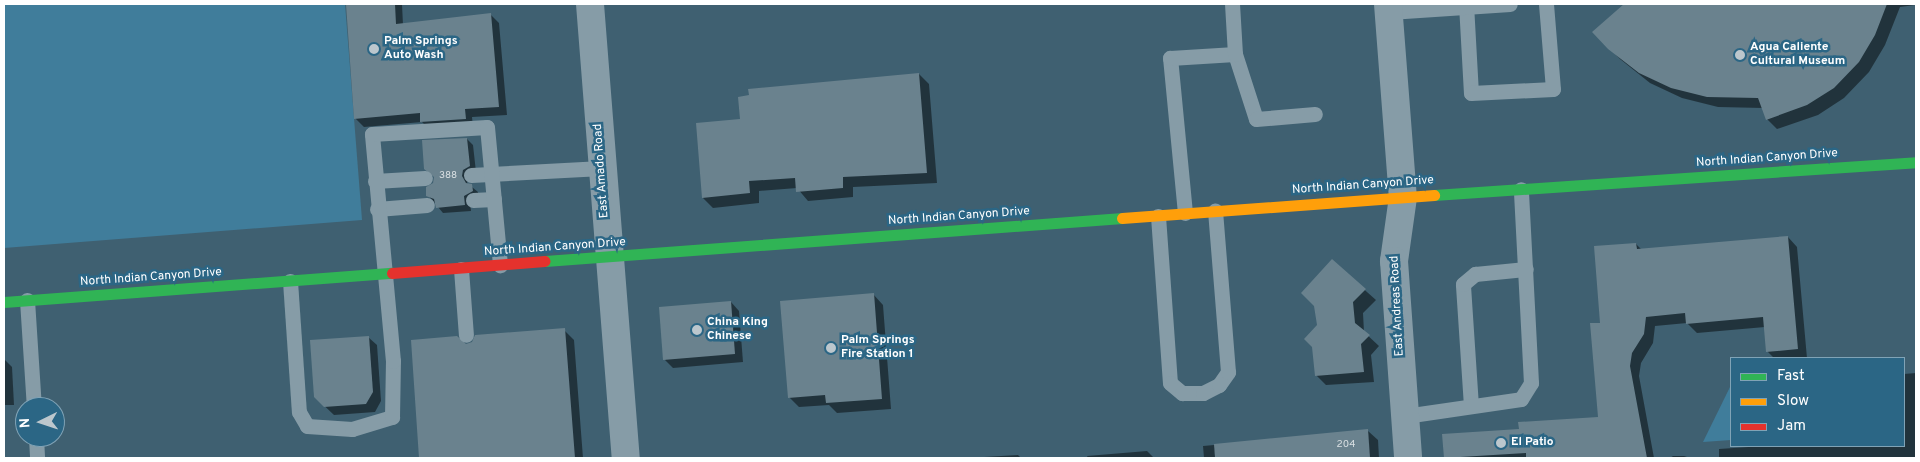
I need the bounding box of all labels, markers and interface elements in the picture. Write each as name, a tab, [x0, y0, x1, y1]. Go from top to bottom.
place label: Palm Springs Auto Wash	[384, 35, 458, 63]
place label: Agua Caliente Cultural Museum	[1750, 41, 1845, 69]
marker: Palm Springs Auto Wash	[368, 43, 380, 55]
marker: Agua Caliente Cultural Museum	[1734, 49, 1746, 61]
street label: East Amado Road	[591, 123, 613, 219]
street label: North Indian Canyon Drive	[1696, 147, 1838, 171]
house number: 388	[439, 170, 457, 182]
street label: North Indian Canyon Drive	[1292, 174, 1434, 198]
street label: North Indian Canyon Drive	[888, 205, 1030, 229]
street label: North Indian Canyon Drive	[484, 236, 626, 260]
street label: East Andreas Road	[1388, 255, 1408, 357]
street label: North Indian Canyon Drive	[80, 266, 222, 290]
place label: China King Chinese	[707, 316, 768, 344]
marker: China King Chinese	[691, 324, 703, 336]
place label: Palm Springs Fire Station 1	[841, 334, 915, 362]
marker: Palm Springs Fire Station 1	[825, 342, 837, 354]
legend	[1730, 357, 1905, 447]
text: Fast	[1777, 367, 1805, 386]
text: Slow	[1777, 392, 1809, 411]
north arrow	[15, 397, 65, 447]
text: N	[17, 417, 34, 429]
text: Jam	[1777, 417, 1806, 436]
place label: El Patio	[1511, 436, 1554, 450]
marker: El Patio	[1495, 437, 1507, 449]
house number: 204	[1337, 439, 1355, 451]

